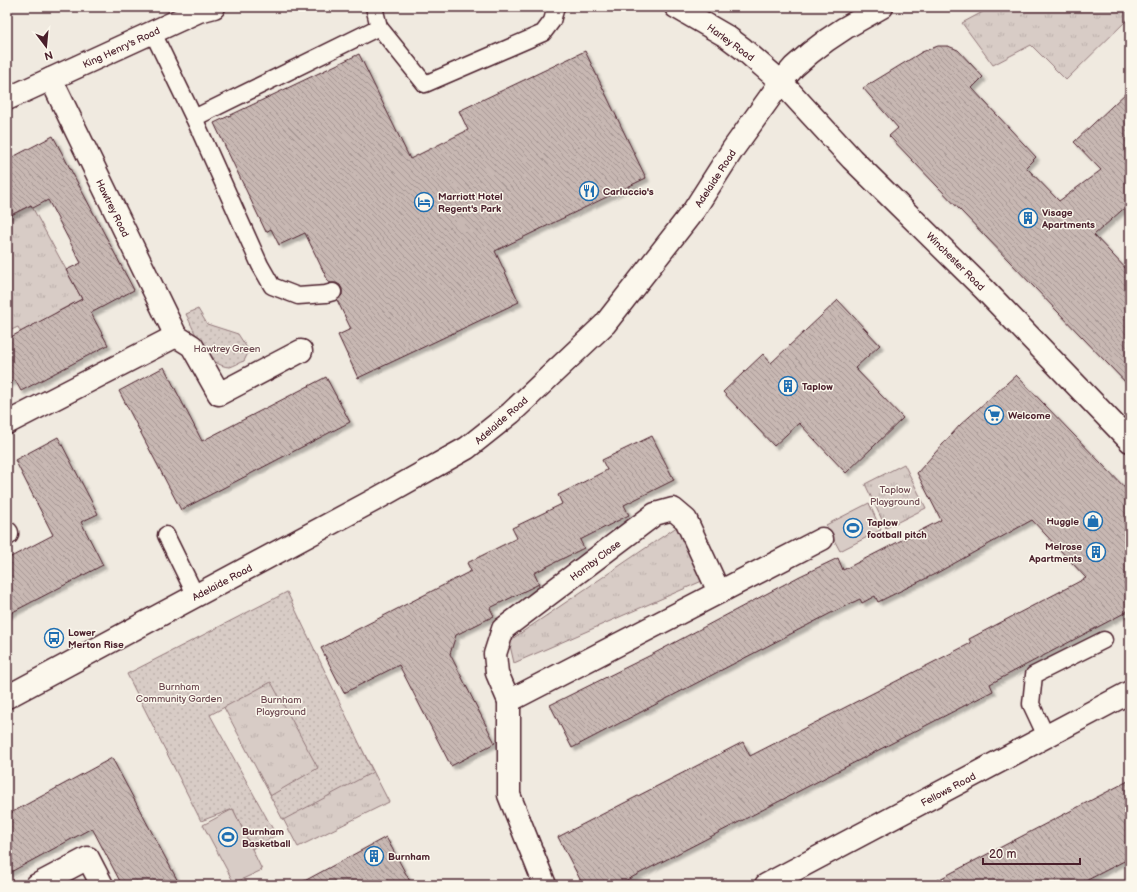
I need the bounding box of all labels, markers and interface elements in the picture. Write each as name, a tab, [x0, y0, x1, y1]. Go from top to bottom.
street label: Harley Road	[705, 22, 757, 64]
street label: King Henry's Road	[81, 25, 162, 71]
north arrow	[26, 26, 66, 66]
text: N	[43, 48, 54, 63]
street label: Adelaide Road	[693, 147, 739, 210]
street label: Hawtrey Road	[93, 178, 131, 240]
restaurant icon: Carluccio's	[578, 180, 600, 202]
place label: Carluccio's	[603, 186, 654, 198]
hotel icon: Marriott Hotel Regent's Park	[413, 191, 435, 213]
place label: Marriott Hotel Regent's Park	[438, 191, 502, 215]
building icon: Visage Apartments	[1017, 207, 1039, 229]
place label: Visage Apartments	[1041, 207, 1095, 231]
street label: Winchester Road	[924, 230, 987, 294]
park label: Hawtrey Green	[193, 343, 261, 355]
building icon: Taplow	[777, 375, 799, 397]
place label: Taplow	[802, 381, 833, 393]
street label: Adelaide Road	[473, 394, 531, 447]
supermarket icon: Welcome	[983, 404, 1005, 426]
place label: Welcome	[1008, 410, 1051, 422]
park label: Taplow Playground	[870, 484, 920, 508]
shop icon: Huggle	[1082, 510, 1104, 532]
place label: Huggle	[1046, 516, 1079, 528]
sports icon: Taplow football pitch	[842, 517, 864, 539]
place label: Taplow football pitch	[867, 517, 927, 541]
street label: Hornby Close	[568, 538, 623, 584]
place label: Melrose Apartments	[1028, 541, 1082, 565]
building icon: Melrose Apartments	[1085, 541, 1107, 563]
street label: Adelaide Road	[190, 562, 255, 604]
bus stop icon: Lower Merton Rise	[43, 627, 65, 649]
place label: Lower Merton Rise	[68, 627, 124, 651]
park label: Burnham Community Garden	[136, 681, 223, 705]
park label: Burnham Playground	[256, 694, 306, 718]
street label: Fellows Road	[919, 770, 978, 809]
sports icon: Burnham Basketball	[217, 826, 239, 848]
place label: Burnham Basketball	[242, 826, 290, 850]
scale bar	[983, 840, 1080, 866]
building icon: Burnham	[363, 845, 385, 867]
text: 20 m	[989, 847, 1016, 862]
place label: Burnham	[388, 851, 430, 863]

